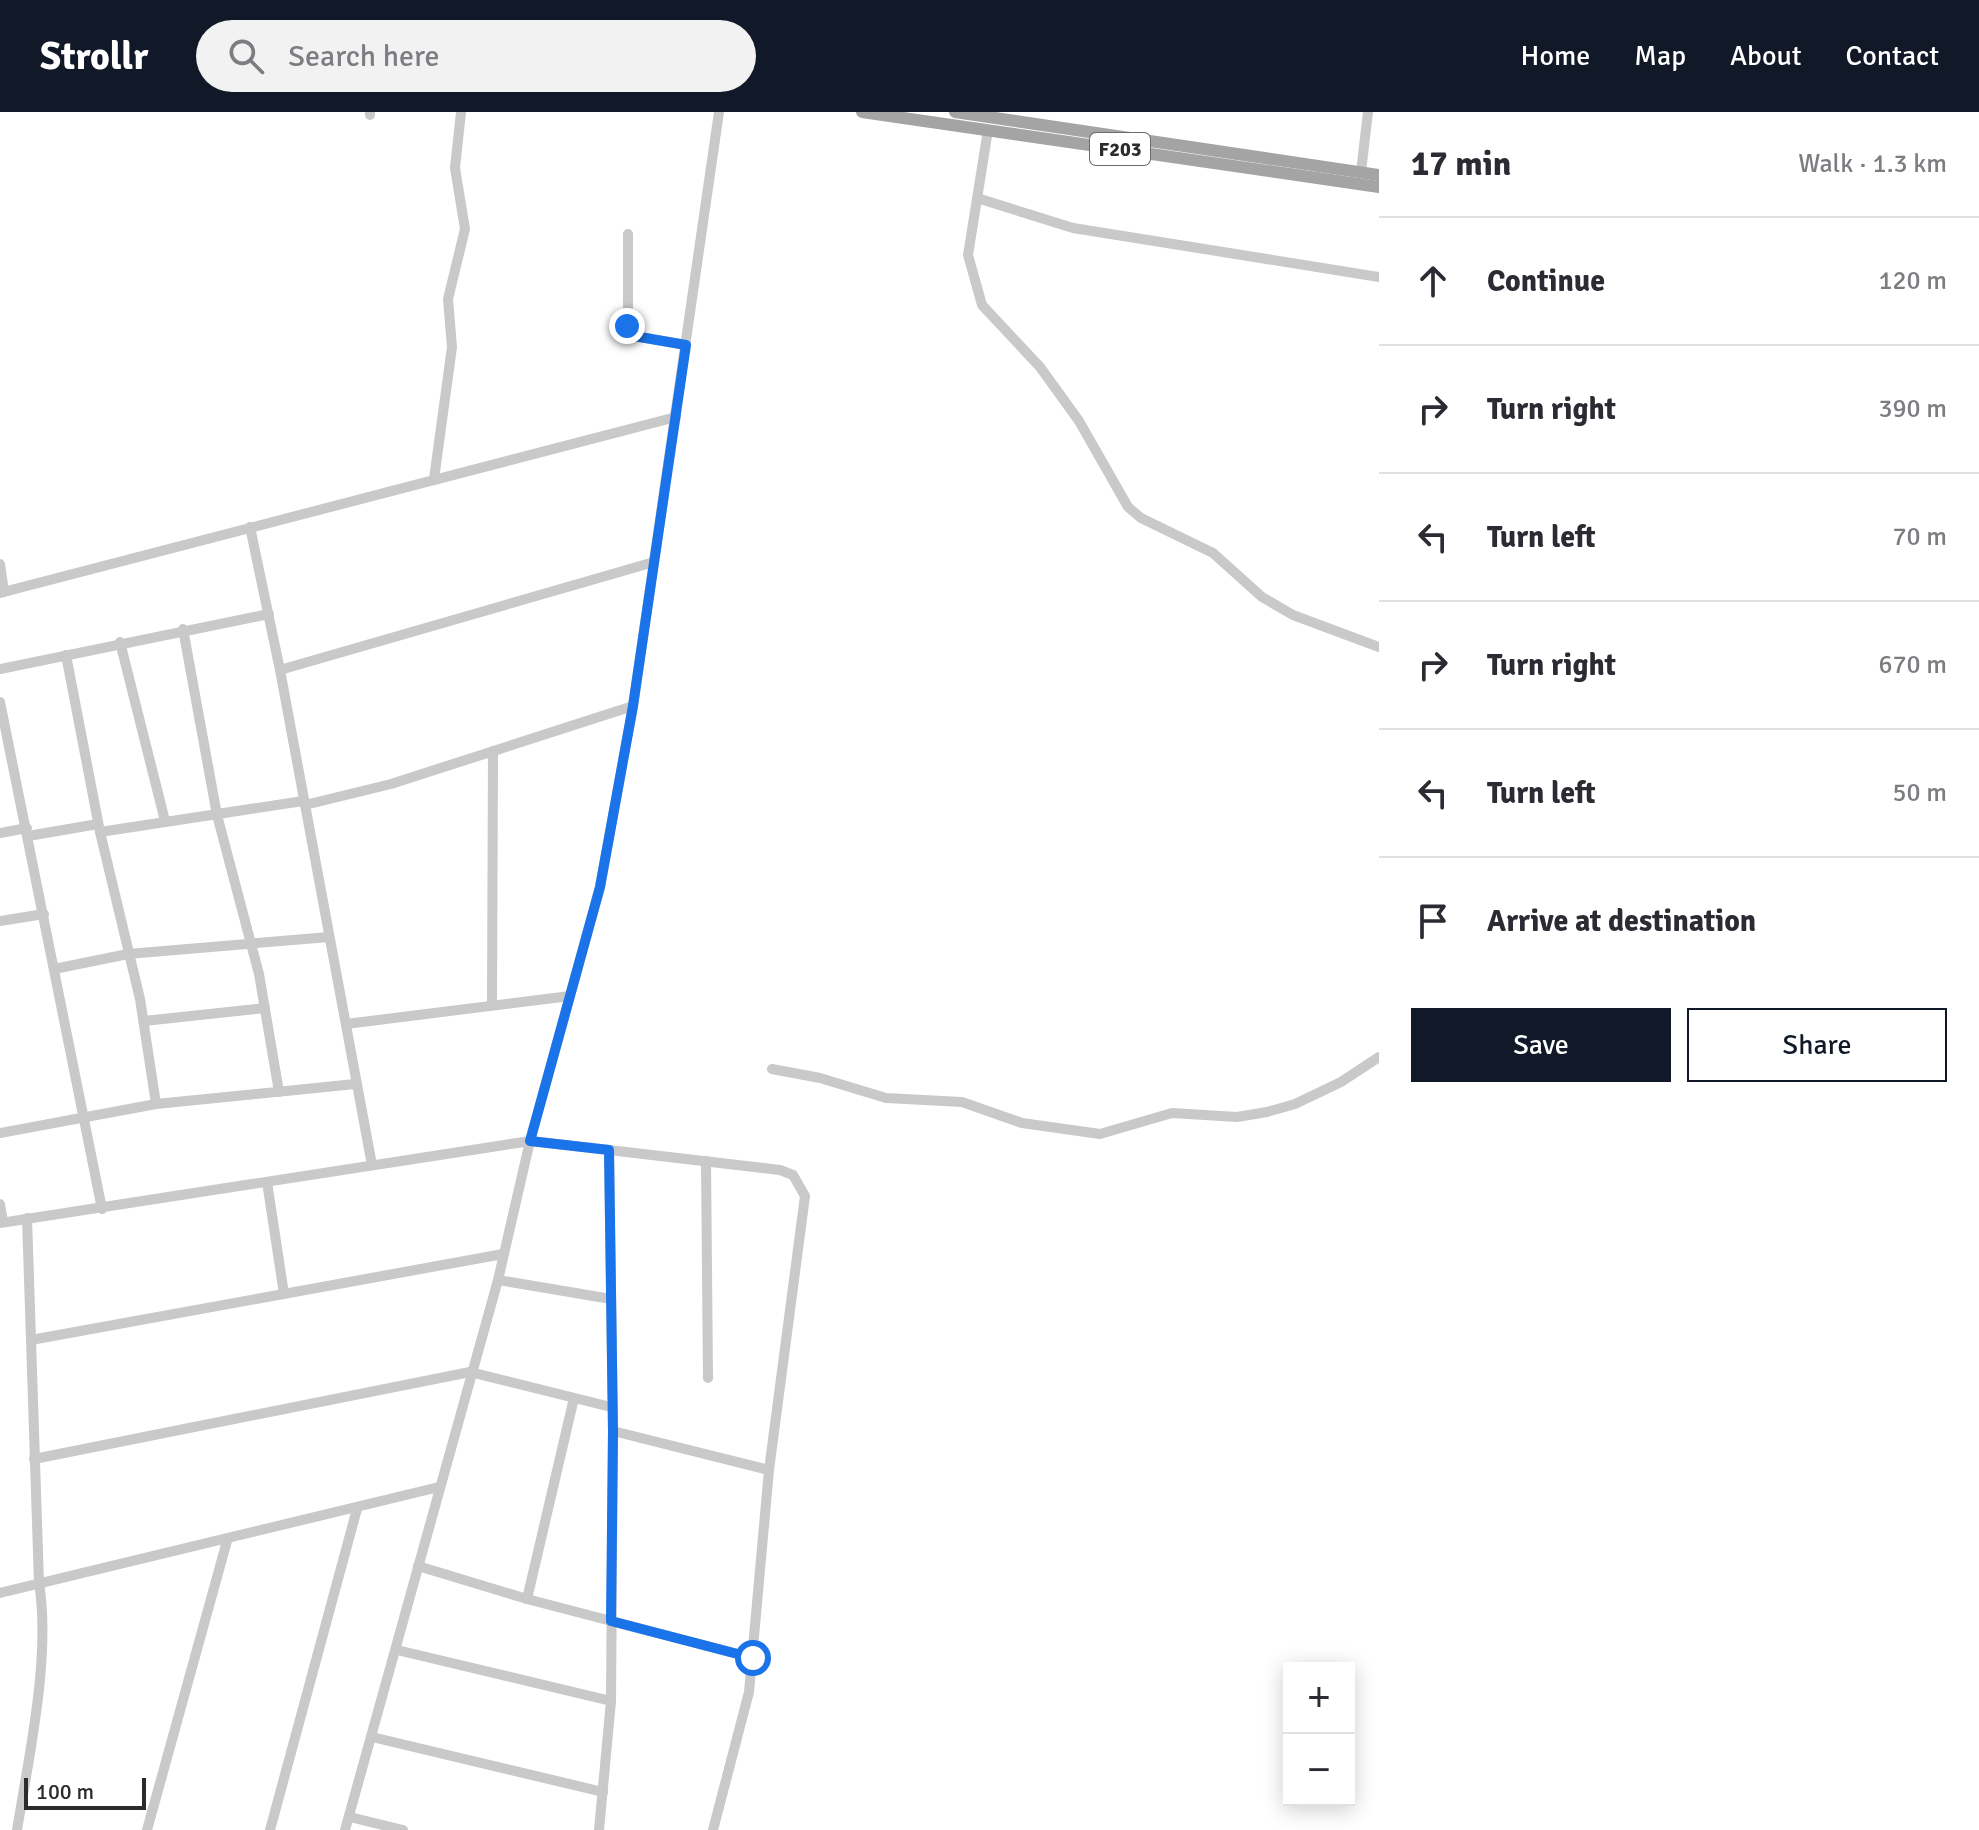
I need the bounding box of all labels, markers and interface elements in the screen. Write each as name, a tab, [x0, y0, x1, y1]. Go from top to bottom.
search box	[196, 20, 756, 92]
text: Strollr	[40, 33, 148, 80]
icon: search	[224, 34, 268, 78]
text: Search here	[288, 38, 440, 75]
text: Home	[1521, 39, 1590, 73]
text: Map	[1634, 39, 1686, 73]
text: About	[1730, 39, 1802, 73]
text: Contact	[1846, 39, 1939, 73]
road number: F203	[1090, 133, 1150, 165]
text: 17 min	[1411, 143, 1511, 185]
text: Walk · 1.3 km	[1798, 148, 1947, 180]
icon: ahead	[1411, 259, 1455, 303]
text: Continue	[1487, 263, 1605, 300]
text: 120 m	[1878, 265, 1947, 297]
route end	[609, 308, 645, 344]
icon: right	[1411, 387, 1455, 431]
text: Turn right	[1487, 391, 1616, 428]
text: 390 m	[1878, 393, 1947, 425]
icon: left	[1411, 515, 1455, 559]
text: Turn left	[1487, 519, 1596, 556]
text: 70 m	[1892, 521, 1947, 553]
icon: right	[1411, 643, 1455, 687]
text: Turn right	[1487, 647, 1616, 684]
text: 670 m	[1878, 649, 1947, 681]
icon: left	[1411, 771, 1455, 815]
text: Turn left	[1487, 775, 1596, 812]
text: 50 m	[1892, 777, 1947, 809]
icon: arrive	[1411, 899, 1455, 943]
text: Arrive at destination	[1487, 903, 1756, 940]
button: Save	[1411, 1008, 1671, 1082]
button: Share	[1687, 1008, 1947, 1082]
route start	[735, 1640, 771, 1676]
map controls	[1283, 1662, 1355, 1806]
button: +	[1283, 1662, 1355, 1734]
button: −	[1283, 1734, 1355, 1806]
scale bar	[24, 1774, 146, 1810]
text: 100 m	[36, 1778, 94, 1805]

